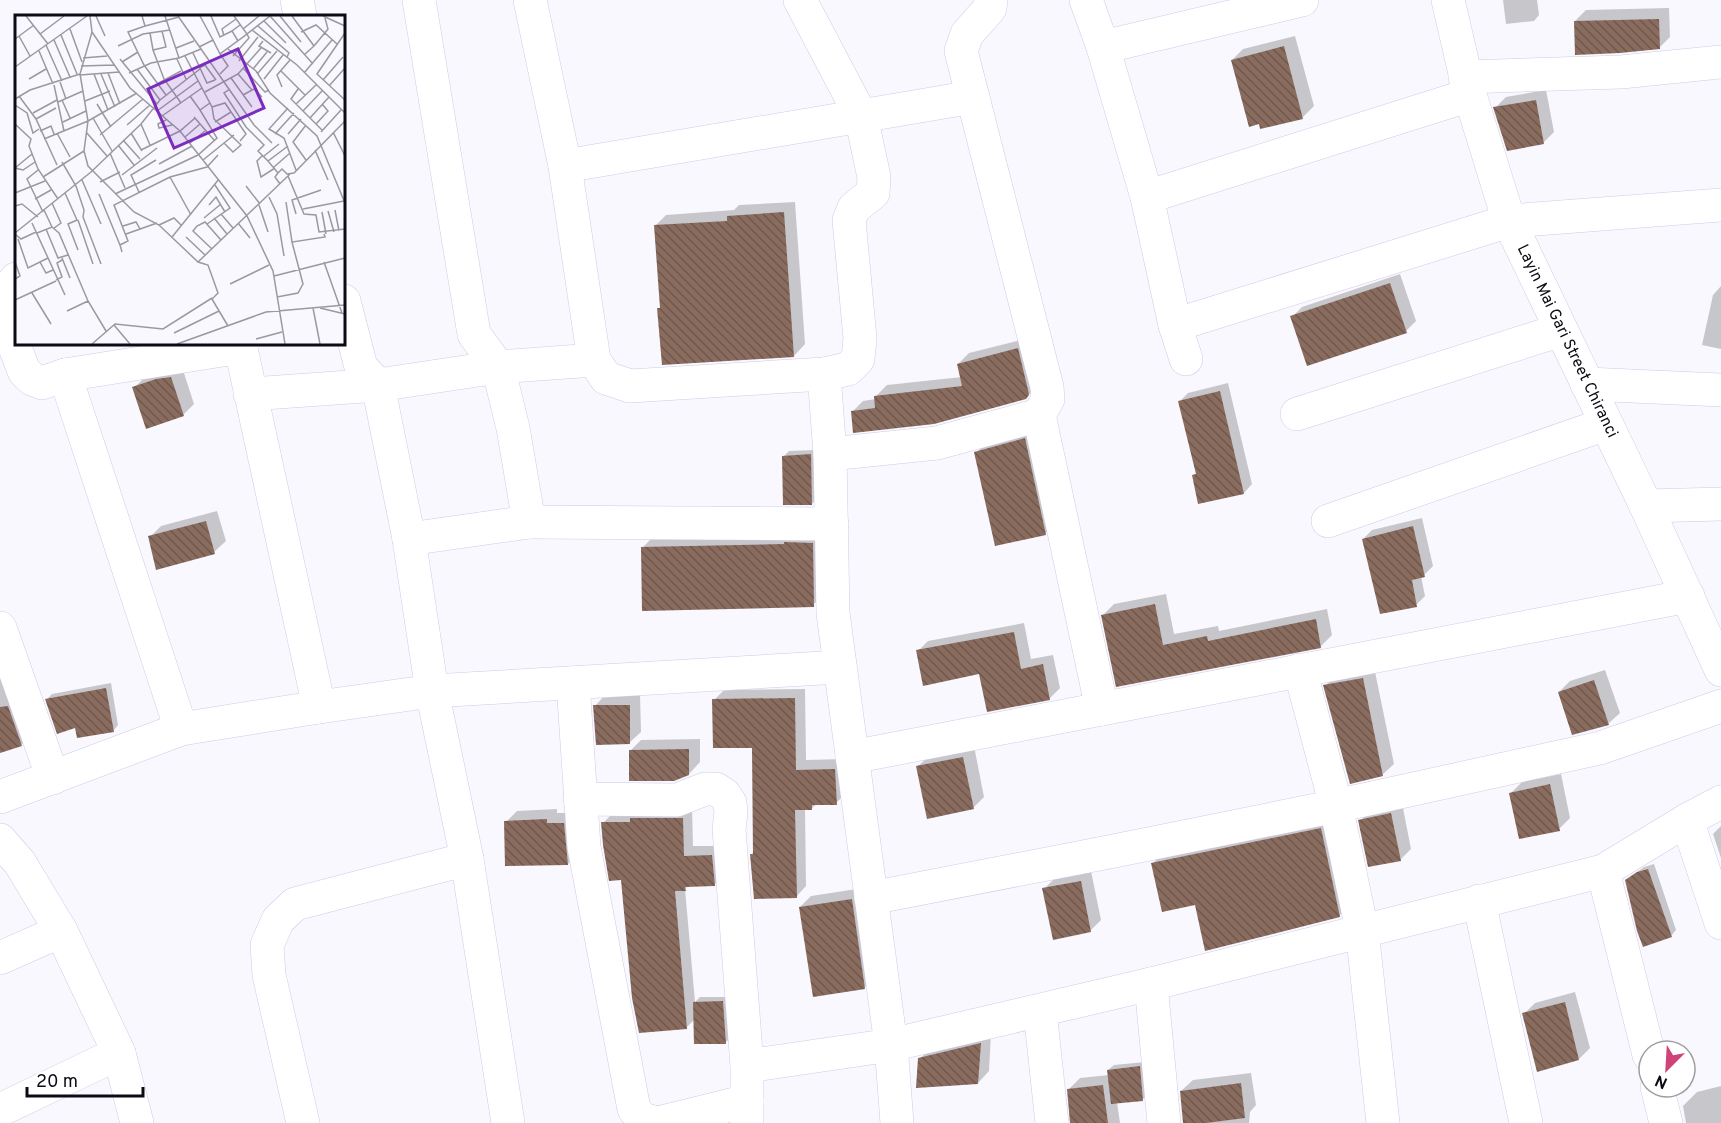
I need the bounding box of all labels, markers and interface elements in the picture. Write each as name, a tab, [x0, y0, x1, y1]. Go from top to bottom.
inset map	[15, 15, 345, 345]
street label: Layin Mai Gari Street Chiranci	[1512, 241, 1622, 441]
north arrow	[1637, 1039, 1697, 1099]
scale bar	[27, 1060, 142, 1098]
text: N	[1652, 1069, 1671, 1092]
text: 20 m	[36, 1071, 78, 1094]

